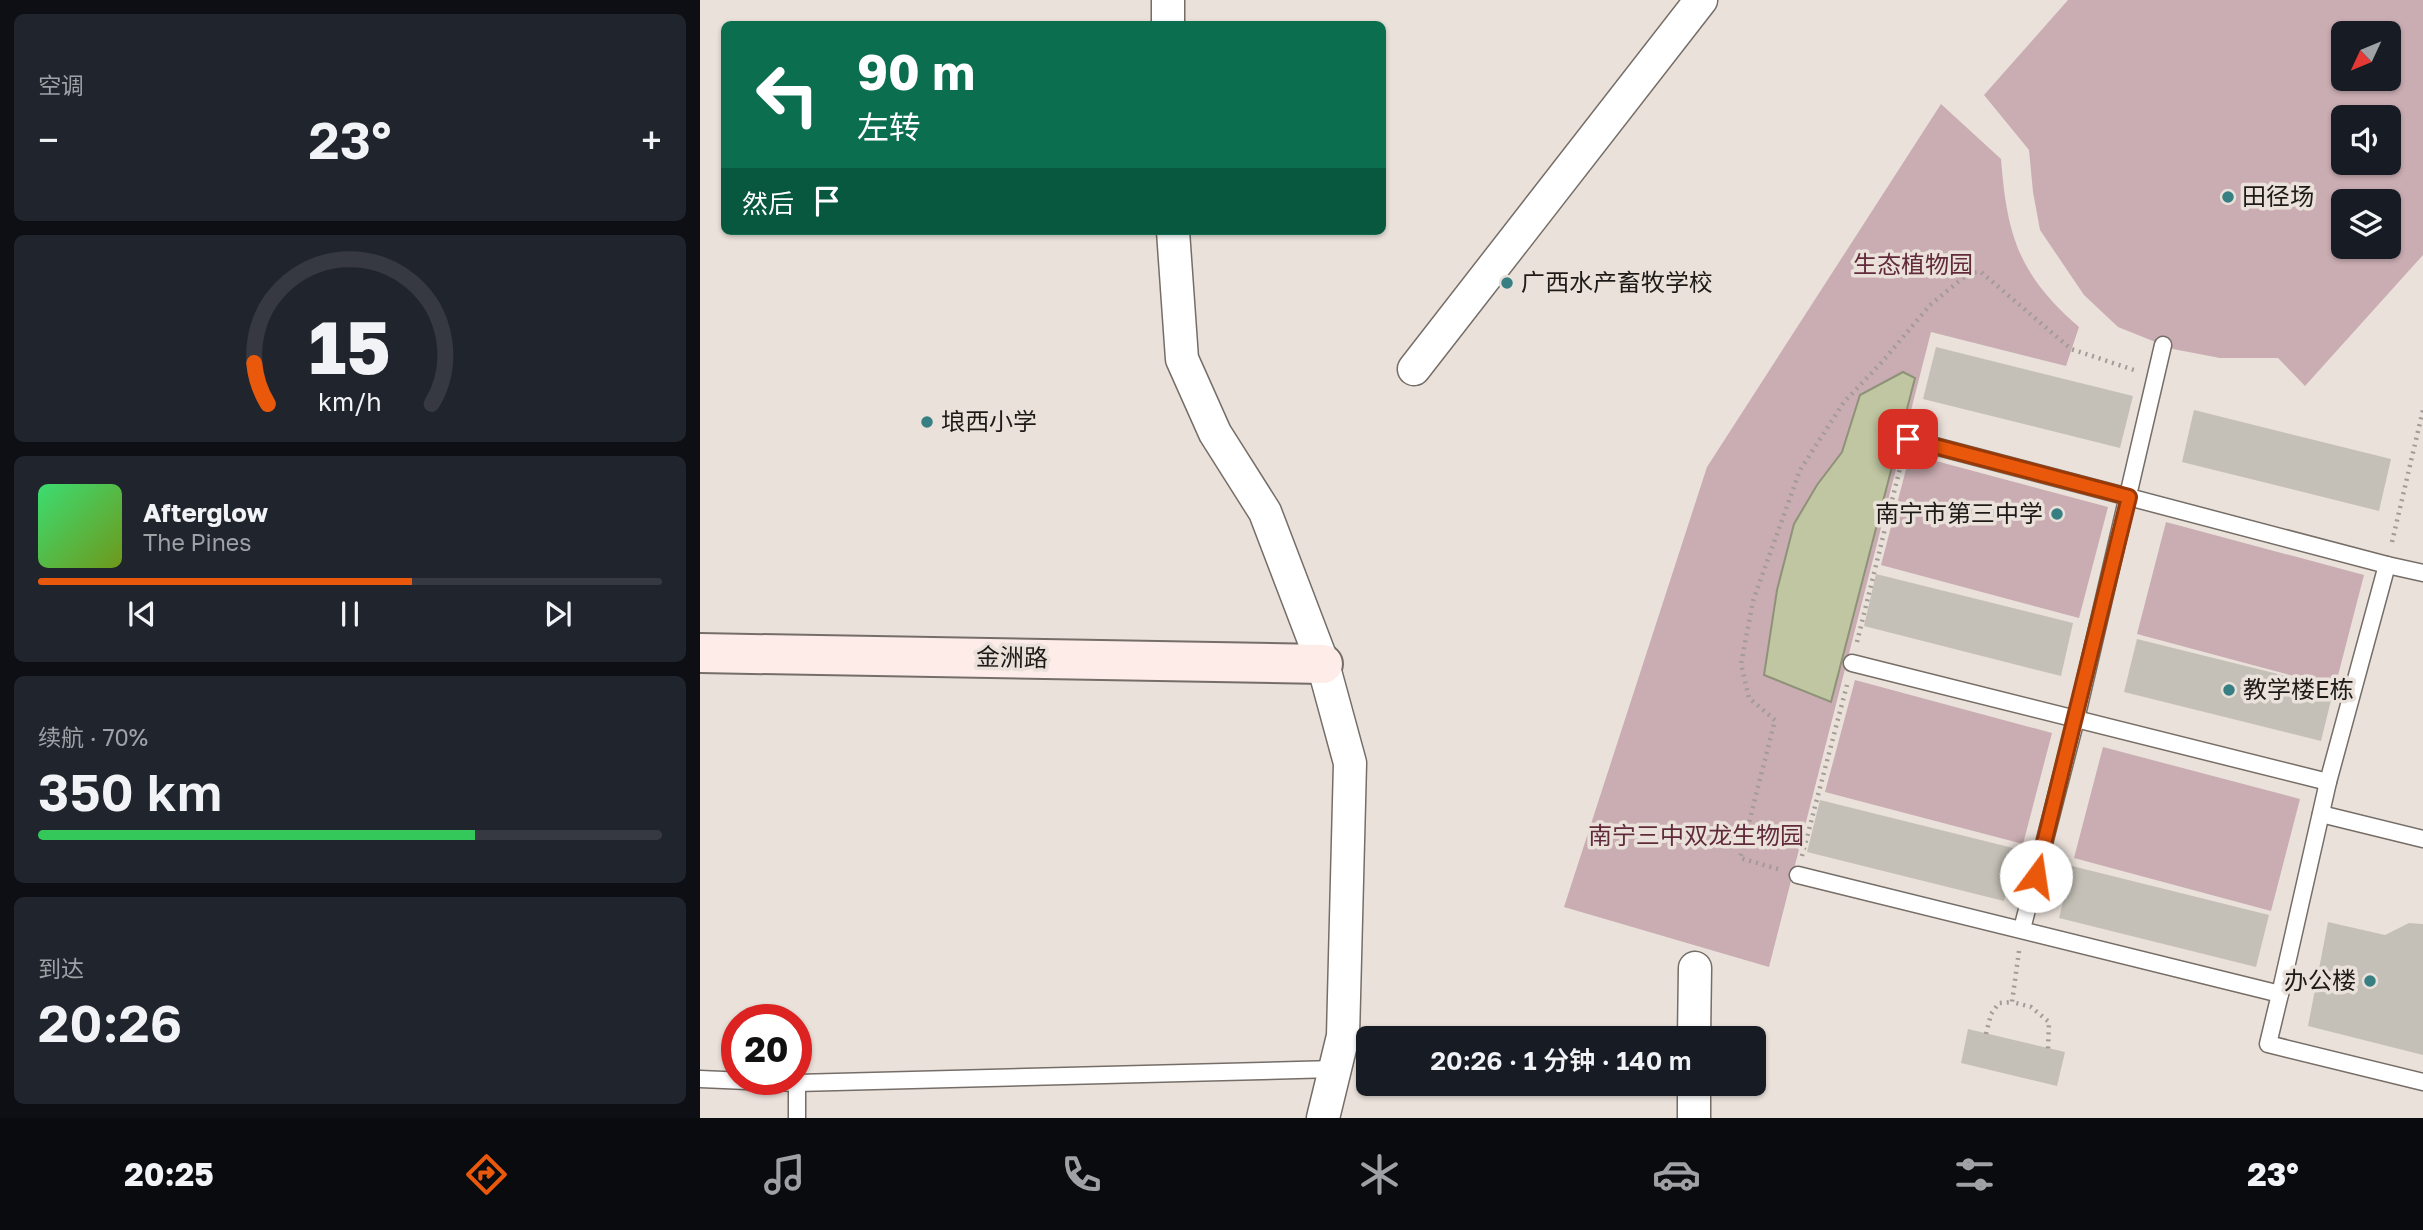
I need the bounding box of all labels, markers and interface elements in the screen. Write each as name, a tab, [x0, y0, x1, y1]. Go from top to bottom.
north arrow	[2331, 21, 2401, 91]
map controls	[2331, 21, 2401, 259]
text: 90 m	[857, 42, 975, 101]
icon: left	[742, 49, 833, 140]
text: 空调	[38, 71, 84, 99]
button: sound	[2331, 105, 2401, 175]
text: 23°	[309, 108, 391, 170]
text: 左转	[857, 108, 921, 146]
text: −	[38, 117, 59, 162]
text: +	[641, 117, 662, 162]
place label: 田径场	[2242, 181, 2314, 210]
icon: arrive	[808, 182, 846, 220]
text: 然后	[742, 188, 794, 219]
marker: 田径场	[2220, 189, 2236, 205]
button: layers	[2331, 189, 2401, 259]
park label: 生态植物园	[1853, 249, 1973, 278]
place label: 广西水产畜牧学校	[1521, 267, 1713, 296]
marker: 广西水产畜牧学校	[1499, 275, 1515, 291]
text: 15	[309, 304, 391, 391]
text: km/h	[318, 386, 382, 417]
place label: 埌西小学	[941, 406, 1037, 435]
pin	[1878, 409, 1938, 469]
marker: 埌西小学	[919, 414, 935, 430]
icon: arrive	[1889, 420, 1927, 458]
text: Afterglow	[143, 497, 268, 528]
place label: 南宁市第三中学	[1875, 498, 2043, 527]
marker: 南宁市第三中学	[2049, 506, 2065, 522]
text: The Pines	[143, 528, 251, 556]
icon: previous	[123, 595, 161, 633]
icon: pause	[331, 595, 369, 633]
icon: next	[539, 595, 577, 633]
street label: 金洲路	[976, 641, 1048, 672]
place label: 教学楼E栋	[2243, 674, 2354, 703]
marker: 教学楼E栋	[2221, 682, 2237, 698]
text: 续航 · 70%	[38, 723, 148, 751]
text: 350 km	[38, 760, 222, 822]
park label: 南宁三中双龙生物园	[1588, 820, 1804, 849]
position arrow	[1999, 839, 2073, 913]
text: 到达	[38, 954, 84, 982]
place label: 办公楼	[2284, 965, 2356, 994]
marker: 办公楼	[2362, 973, 2378, 989]
text: 20:26	[38, 991, 182, 1053]
speed limit sign: 20	[721, 1004, 812, 1095]
text: 20:26 · 1 分钟 · 140 m	[1430, 1045, 1692, 1076]
icon: directions	[462, 1150, 511, 1199]
icon: music	[760, 1150, 809, 1199]
icon: phone	[1057, 1150, 1106, 1199]
icon: climate	[1355, 1150, 1404, 1199]
icon: car	[1652, 1150, 1701, 1199]
icon: filters	[1950, 1150, 1999, 1199]
text: 20:25	[124, 1155, 214, 1193]
text: 23°	[2247, 1155, 2299, 1193]

